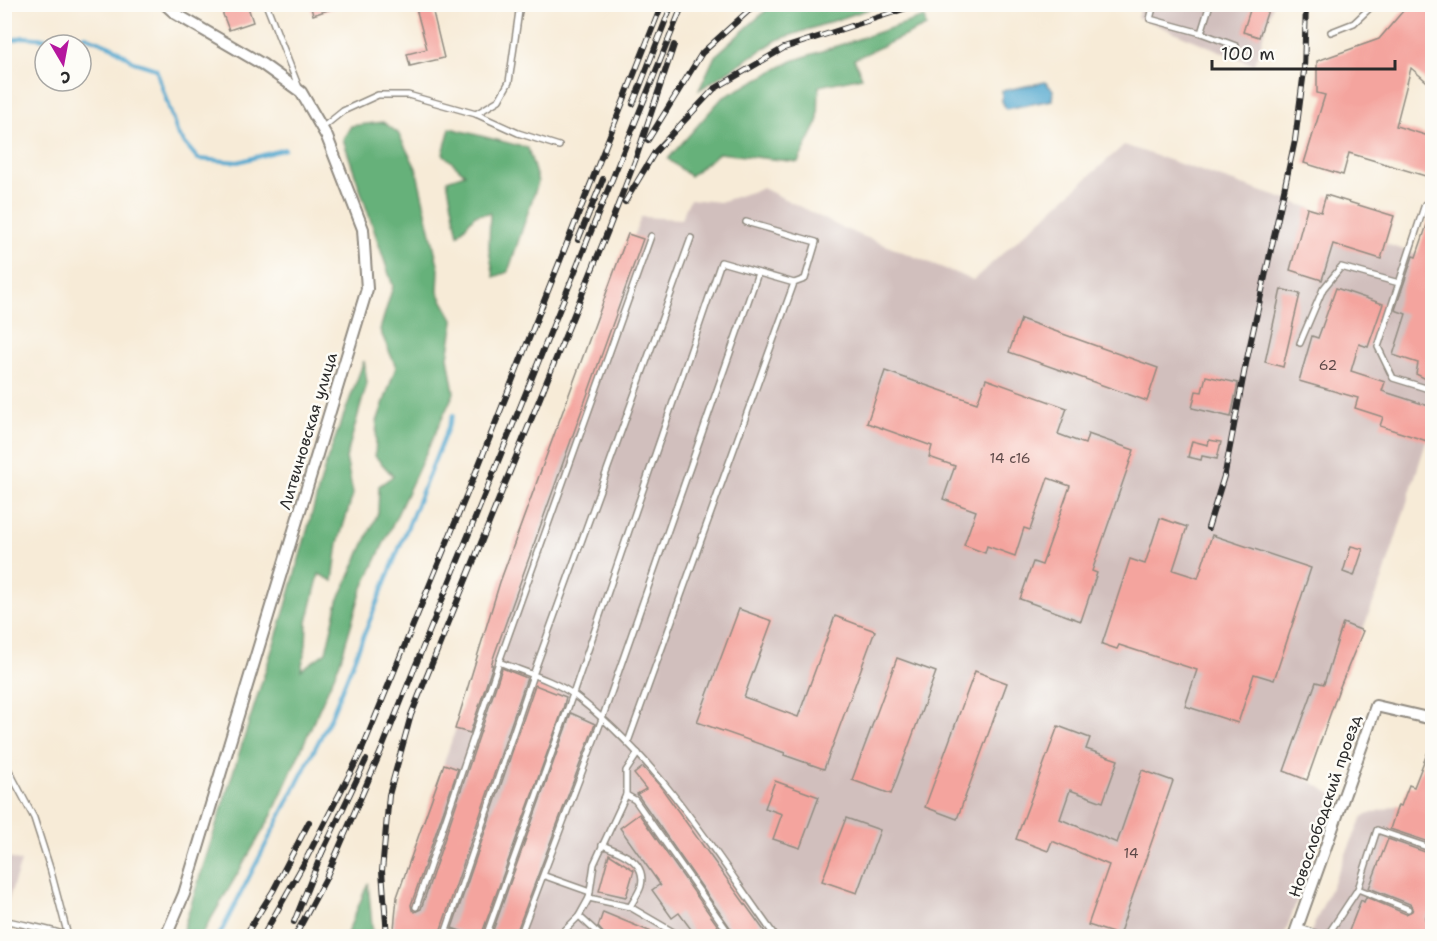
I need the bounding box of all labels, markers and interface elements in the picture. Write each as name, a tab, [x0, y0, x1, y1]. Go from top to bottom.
north arrow	[33, 33, 93, 93]
scale bar	[1212, 33, 1395, 71]
text: 100 m	[1221, 42, 1275, 66]
text: С	[59, 66, 72, 89]
street label: Литвиновская улица	[274, 350, 342, 512]
house number: 62	[1319, 356, 1337, 374]
house number: 14 с16	[989, 449, 1031, 467]
street label: Новослободский проезд	[1284, 712, 1366, 900]
house number: 14	[1123, 844, 1139, 862]

